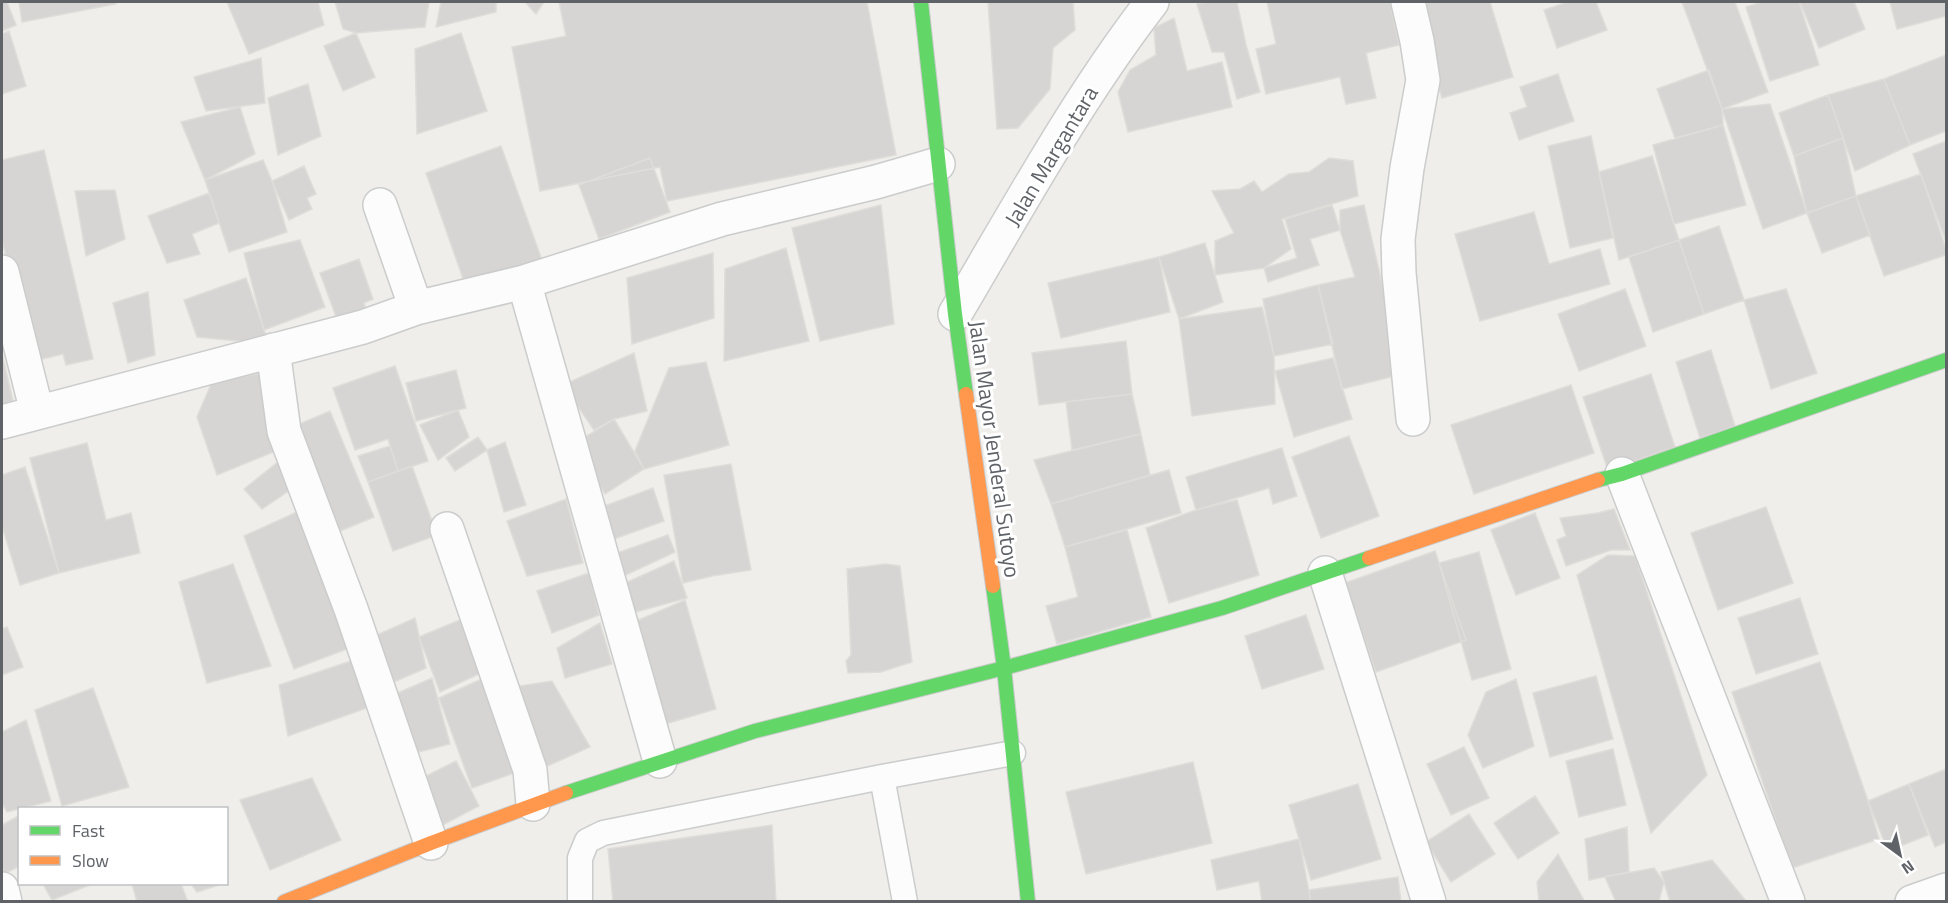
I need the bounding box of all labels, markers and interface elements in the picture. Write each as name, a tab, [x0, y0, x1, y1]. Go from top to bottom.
street label: Jalan Margantara	[996, 79, 1106, 233]
street label: Jalan Mayor Jenderal Sutoyo	[960, 318, 1030, 580]
legend	[18, 807, 228, 885]
text: Fast	[72, 817, 105, 844]
north arrow	[1870, 825, 1930, 885]
text: Slow	[72, 847, 109, 874]
text: N	[1897, 854, 1919, 881]

